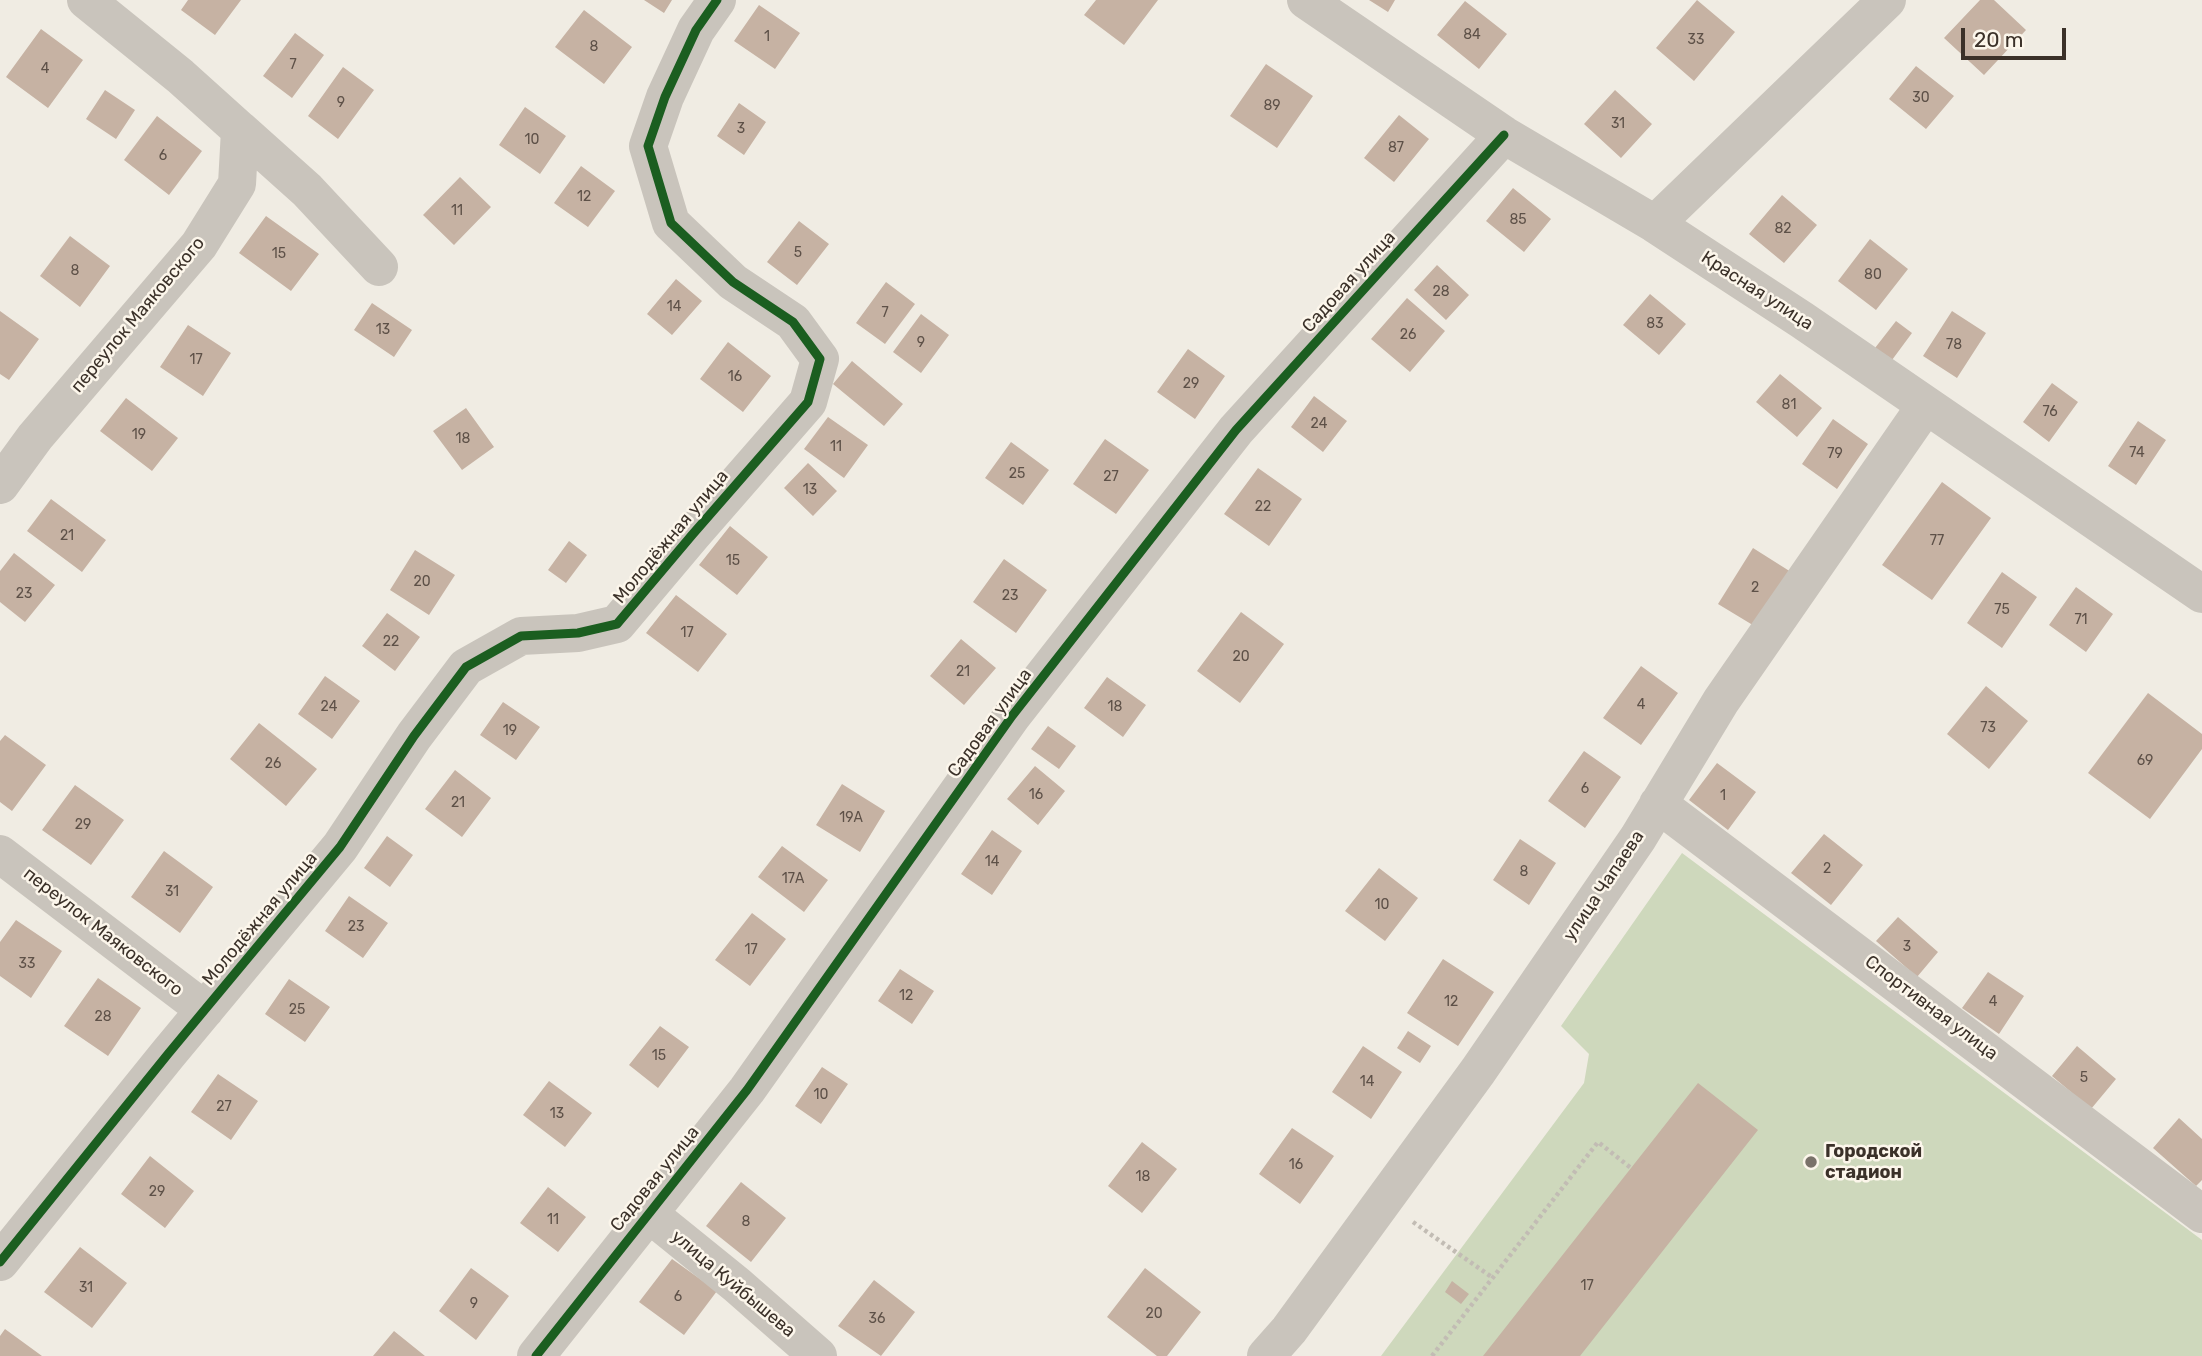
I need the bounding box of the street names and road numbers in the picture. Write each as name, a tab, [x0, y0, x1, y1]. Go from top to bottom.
street label: Садовая улица	[1298, 227, 1400, 337]
street label: переулок Маяковского	[67, 233, 209, 397]
street label: Красная улица	[1697, 247, 1817, 335]
street label: Молодёжная улица	[609, 466, 733, 608]
street label: Садовая улица	[943, 664, 1037, 782]
street label: улица Чапаева	[1559, 827, 1649, 945]
street label: Молодёжная улица	[198, 848, 322, 990]
street label: переулок Маяковского	[19, 863, 187, 1001]
street label: Спортивная улица	[1860, 951, 2002, 1065]
street label: Садовая улица	[606, 1122, 704, 1236]
street label: улица Куйбышева	[667, 1226, 799, 1342]

